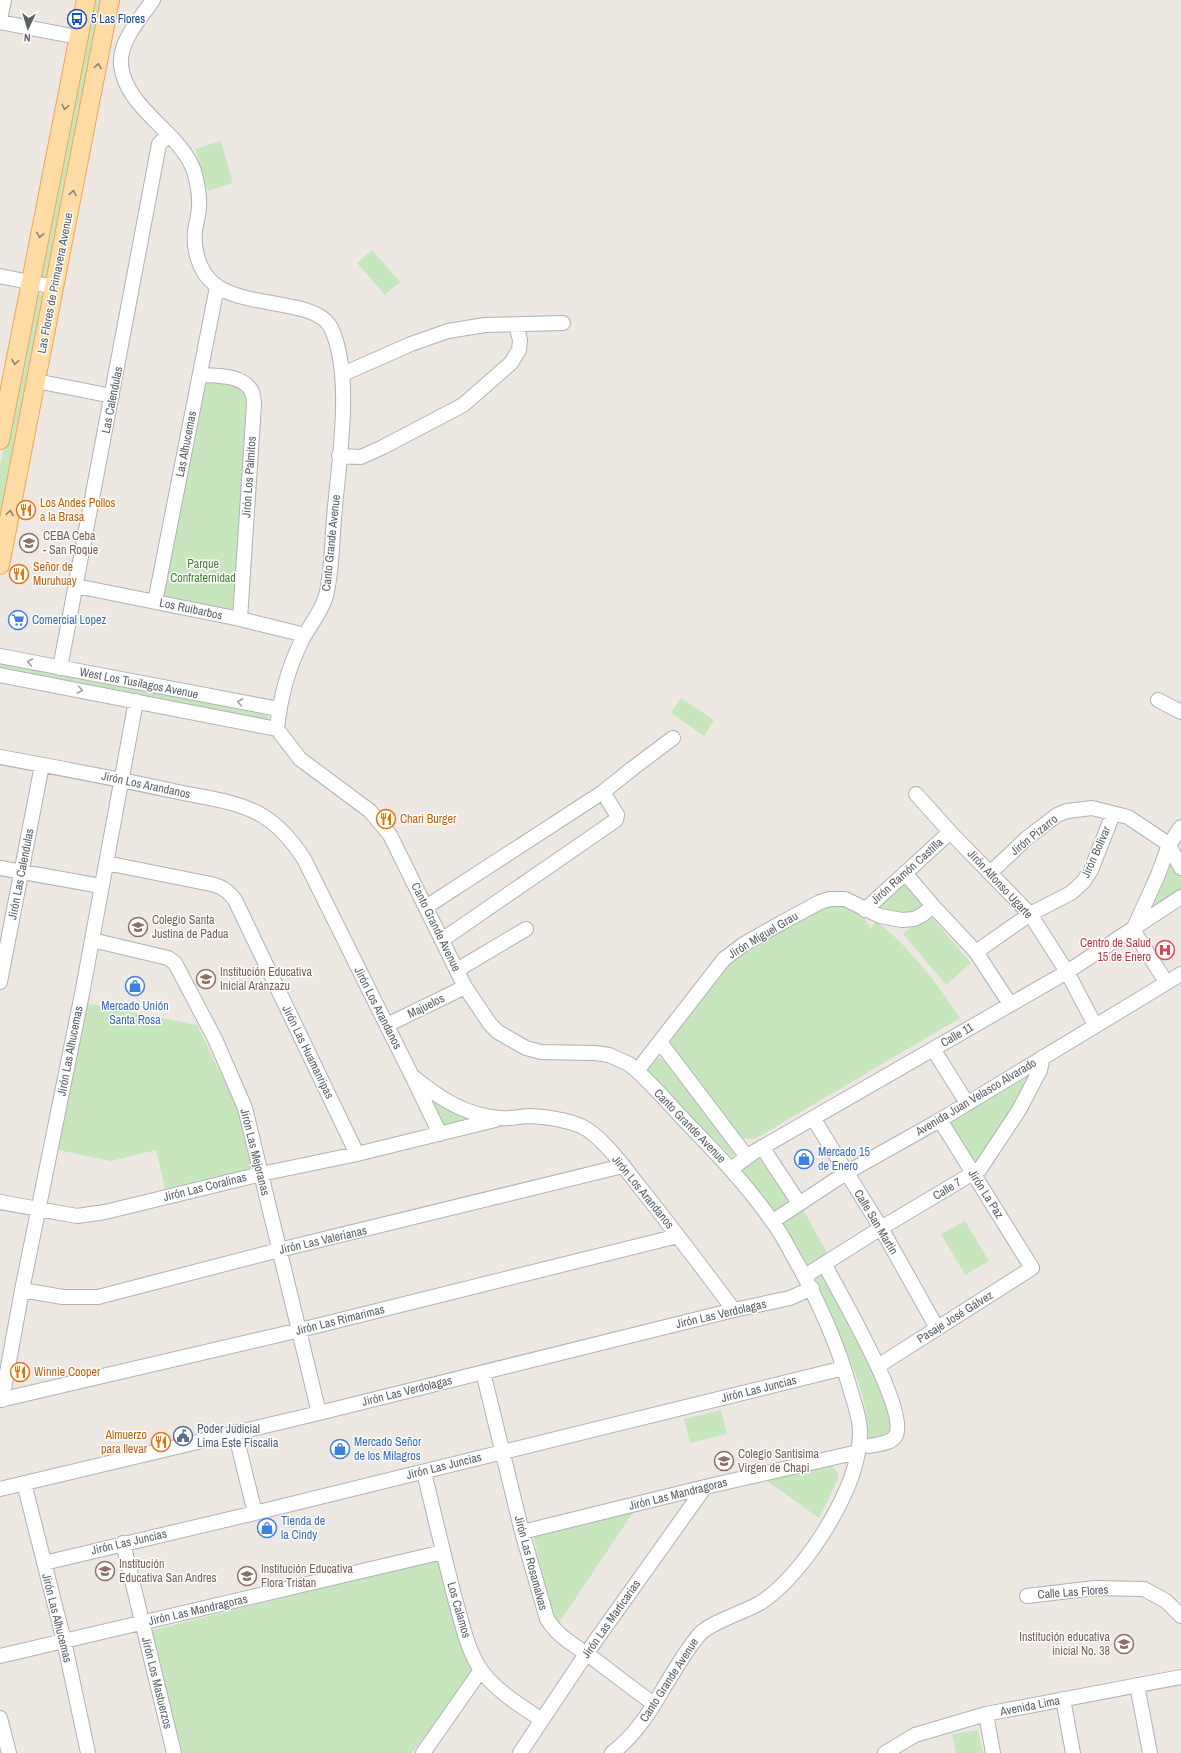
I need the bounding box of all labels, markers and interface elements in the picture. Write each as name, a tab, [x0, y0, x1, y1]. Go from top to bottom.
north arrow	[8, 8, 48, 48]
bus stop icon: 5 Las Flores	[66, 8, 88, 30]
place label: 5 Las Flores	[91, 11, 145, 27]
text: N	[24, 31, 31, 45]
one-way arrow	[93, 63, 102, 69]
one-way arrow	[61, 104, 70, 110]
one-way arrow	[68, 190, 76, 197]
street label: Las Flores de Primavera Avenue	[33, 211, 77, 355]
one-way arrow	[36, 231, 44, 238]
one-way arrow	[11, 359, 20, 365]
street label: Las Calendulas	[98, 365, 126, 435]
street label: Las Alhucemas	[172, 410, 200, 478]
street label: Jirón Los Palmitos	[238, 436, 260, 518]
street label: Canto Grande Avenue	[318, 494, 344, 592]
place label: Los Andes Pollos a la Brasa	[40, 495, 116, 525]
restaurant icon: Los Andes Pollos a la Brasa	[15, 499, 37, 521]
one-way arrow	[5, 510, 14, 516]
place label: CEBA Ceba - San Roque	[43, 528, 98, 558]
school or university icon: CEBA Ceba - San Roque	[18, 532, 40, 554]
park label: Parque Confraternidad	[170, 556, 236, 586]
place label: Señor de Muruhuay	[33, 559, 77, 589]
restaurant icon: Señor de Muruhuay	[8, 563, 30, 585]
street label: Los Ruibarbos	[158, 595, 224, 623]
supermarket icon: Comercial Lopez	[7, 609, 29, 631]
place label: Comercial Lopez	[32, 612, 106, 628]
one-way arrow	[27, 658, 33, 667]
street label: West Los Tusilagos Avenue	[78, 664, 200, 702]
one-way arrow	[76, 686, 83, 694]
one-way arrow	[237, 698, 244, 707]
street label: Jirón Los Arandanos	[100, 768, 192, 802]
restaurant icon: Chari Burger	[375, 808, 397, 830]
place label: Chari Burger	[400, 811, 457, 827]
street label: Jirón Pizarro	[1007, 811, 1061, 859]
street label: Jirón Bolivar	[1077, 823, 1115, 880]
street label: Jirón Las Calendulas	[4, 827, 38, 921]
street label: Jirón Ramón Castilla	[868, 834, 947, 908]
street label: Jirón Alfonso Ugarte	[964, 846, 1036, 922]
street label: Canto Grande Avenue	[408, 880, 464, 974]
street label: Jirón Miguel Grau	[725, 908, 801, 962]
place label: Colegio Santa Justina de Padua	[152, 912, 229, 942]
school or university icon: Colegio Santa Justina de Padua	[127, 916, 149, 938]
place label: Centro de Salud 15 de Enero	[1080, 935, 1151, 965]
hospital icon: Centro de Salud 15 de Enero	[1154, 939, 1176, 961]
place label: Institución Educativa Inicial Aránzazu	[220, 964, 312, 994]
street label: Jirón Los Arandanos	[350, 964, 406, 1052]
school or university icon: Institución Educativa Inicial Aránzazu	[195, 968, 217, 990]
shop icon: Mercado Unión Santa Rosa	[124, 975, 146, 997]
street label: Majuelos	[405, 990, 447, 1022]
place label: Mercado Unión Santa Rosa	[101, 998, 169, 1028]
street label: Jirón Las Huamanripas	[278, 1003, 338, 1102]
street label: Jirón Las Alhucemas	[53, 1005, 87, 1097]
street label: Calle 11	[938, 1019, 977, 1051]
street label: Avenida Juan Velasco Alvarado	[912, 1055, 1039, 1140]
street label: Canto Grande Avenue	[650, 1085, 730, 1167]
street label: Jirón Las Mejoranas	[236, 1107, 274, 1197]
place label: Mercado 15 de Enero	[818, 1144, 870, 1174]
shop icon: Mercado 15 de Enero	[793, 1148, 815, 1170]
street label: Jirón Los Arandanos	[608, 1152, 678, 1232]
street label: Jirón La Paz	[965, 1166, 1007, 1222]
street label: Jirón Las Coralinas	[162, 1169, 248, 1205]
street label: Calle 7	[930, 1174, 965, 1204]
street label: Calle San Martin	[850, 1186, 902, 1258]
street label: Jirón Las Valerianas	[278, 1222, 368, 1258]
street label: Pasaje José Gálvez	[914, 1287, 996, 1347]
street label: Jirón Las Verdolagas	[674, 1296, 768, 1332]
street label: Jirón Las Rimarimas	[294, 1301, 386, 1339]
restaurant icon: Winnie Cooper	[9, 1361, 31, 1383]
place label: Winnie Cooper	[34, 1364, 101, 1380]
street label: Jirón Las Verdolagas	[360, 1372, 454, 1410]
street label: Jirón Las Juncias	[720, 1372, 798, 1406]
place label: Poder Judicial Lima Este Fiscalia	[197, 1421, 279, 1451]
public building icon: Poder Judicial Lima Este Fiscalia	[172, 1425, 194, 1447]
place label: Almuerzo para llevar	[101, 1427, 148, 1457]
restaurant icon: Almuerzo para llevar	[150, 1431, 172, 1453]
place label: Mercado Señor de los Milagros	[354, 1434, 422, 1464]
shop icon: Mercado Señor de los Milagros	[329, 1438, 351, 1460]
place label: Colegio Santisima Virgen de Chapi	[738, 1446, 819, 1476]
street label: Jirón Las Juncias	[405, 1449, 483, 1483]
school or university icon: Colegio Santisima Virgen de Chapi	[713, 1450, 735, 1472]
street label: Jirón Las Mandragoras	[627, 1474, 729, 1514]
place label: Tienda de la Cindy	[281, 1513, 325, 1543]
street label: Jirón Las Rosamalvas	[511, 1514, 551, 1612]
shop icon: Tienda de la Cindy	[256, 1517, 278, 1539]
street label: Jirón Las Juncias	[90, 1526, 168, 1558]
place label: Institución Educativa San Andres	[119, 1556, 216, 1586]
school or university icon: Institución Educativa San Andres	[94, 1560, 116, 1582]
place label: Institución Educativa Flora Tristan	[261, 1561, 353, 1591]
school or university icon: Institución Educativa Flora Tristan	[236, 1565, 258, 1587]
street label: Jirón Las Alhucemas	[38, 1572, 76, 1664]
street label: Jirón Las Marticarias	[578, 1576, 644, 1661]
street label: Los Calamos	[443, 1580, 475, 1640]
street label: Calle Las Flores	[1037, 1582, 1109, 1602]
street label: Jirón Las Mandragoras	[147, 1591, 249, 1629]
place label: Institución educativa inicial No. 38	[1019, 1629, 1111, 1659]
school or university icon: Institución educativa inicial No. 38	[1113, 1633, 1135, 1655]
street label: Jirón Los Mastuerzos	[138, 1635, 176, 1731]
street label: Canto Grande Avenue	[636, 1635, 702, 1725]
street label: Avenida Lima	[998, 1692, 1062, 1720]

